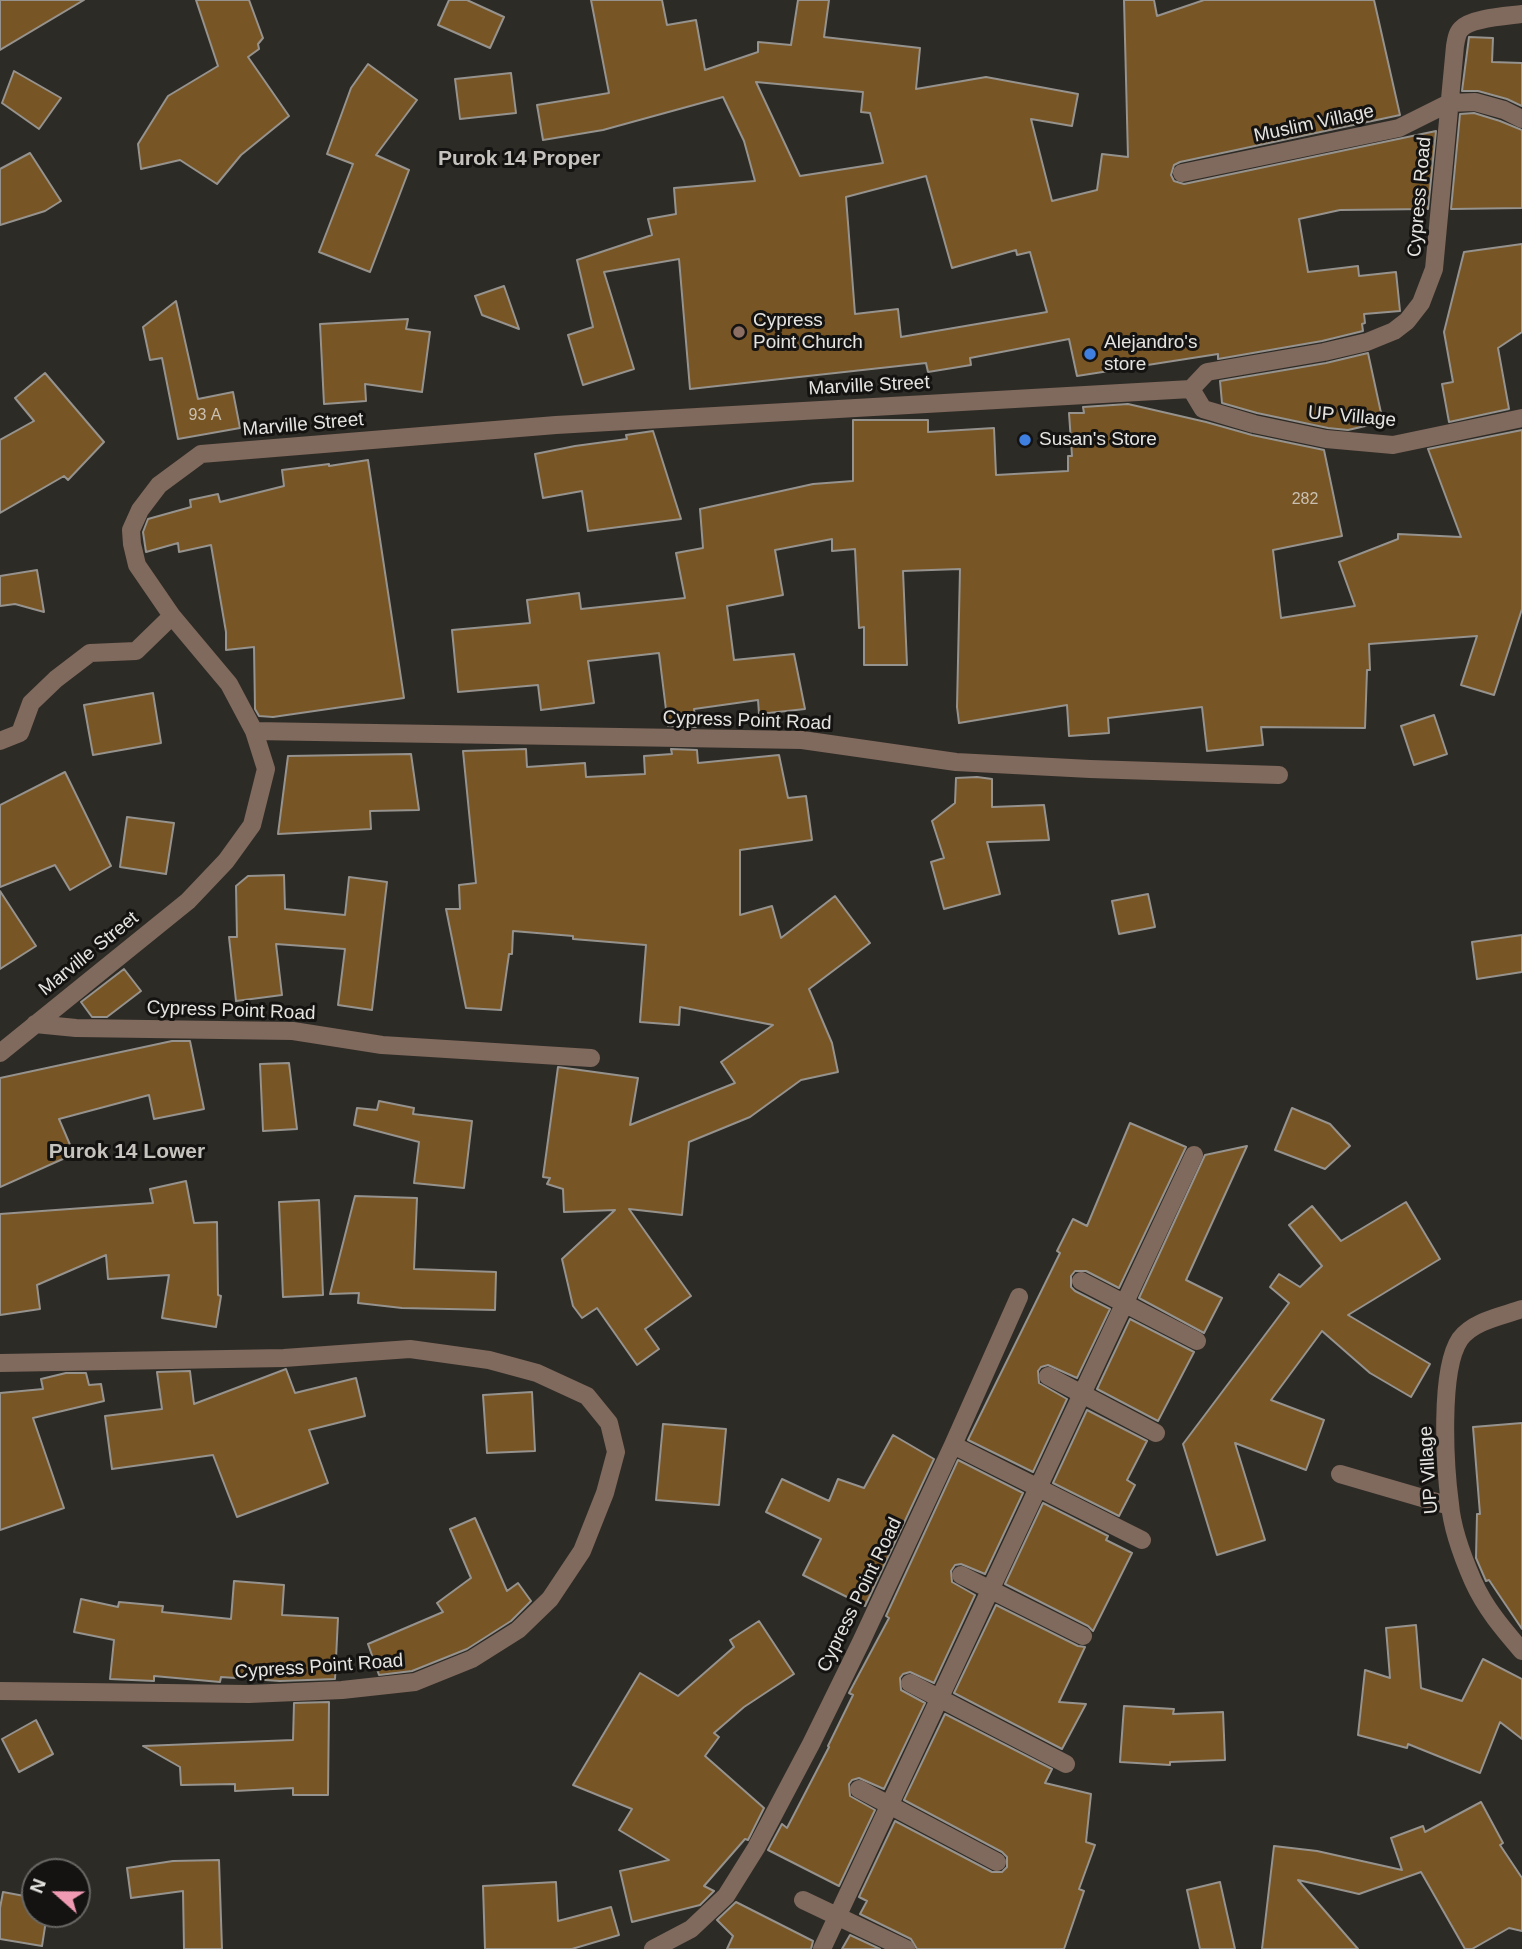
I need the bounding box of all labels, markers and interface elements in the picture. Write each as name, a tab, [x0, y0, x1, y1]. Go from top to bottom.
street label: Muslim Village	[1252, 100, 1376, 148]
street label: Cypress Road	[1403, 136, 1437, 258]
district label: Purok 14 Proper	[438, 146, 600, 172]
place label: Cypress Point Church	[753, 310, 863, 354]
marker: Cypress Point Church	[731, 324, 747, 340]
place label: Alejandro's store	[1104, 332, 1197, 376]
marker: Alejandro's store	[1082, 346, 1098, 362]
street label: Marville Street	[808, 371, 930, 401]
street label: UP Village	[1307, 402, 1397, 432]
house number: 93 A	[189, 406, 221, 426]
street label: Marville Street	[242, 408, 364, 442]
place label: Susan's Store	[1039, 429, 1157, 451]
marker: Susan's Store	[1017, 432, 1033, 448]
house number: 282	[1292, 490, 1318, 510]
street label: Cypress Point Road	[662, 707, 832, 735]
street label: Marville Street	[35, 907, 143, 1001]
street label: Cypress Point Road	[146, 997, 316, 1025]
district label: Purok 14 Lower	[49, 1139, 205, 1165]
street label: UP Village	[1415, 1425, 1443, 1515]
street label: Cypress Point Road	[813, 1514, 907, 1676]
street label: Cypress Point Road	[234, 1650, 404, 1684]
north arrow	[21, 1858, 91, 1928]
text: N	[26, 1876, 50, 1896]

